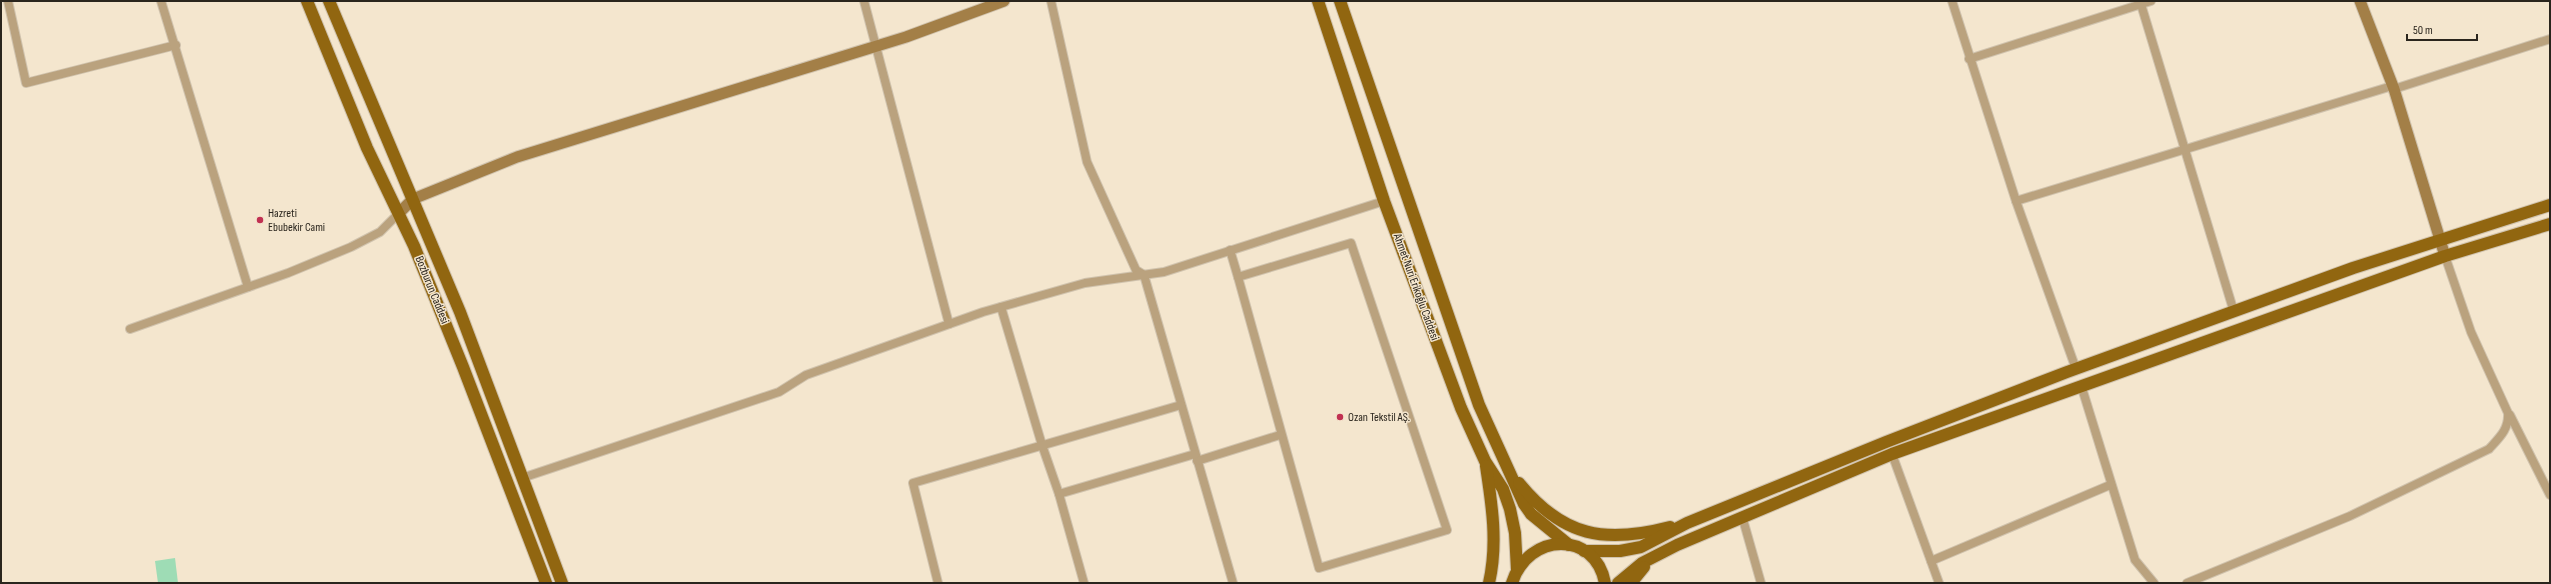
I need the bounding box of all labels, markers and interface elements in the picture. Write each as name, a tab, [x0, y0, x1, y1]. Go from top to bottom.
scale bar	[2407, 16, 2477, 42]
text: 50 m	[2413, 23, 2433, 38]
place label: Hazreti Ebubekir Cami	[268, 206, 325, 235]
marker: Hazreti Ebubekir Cami	[255, 215, 265, 225]
street label: Ahmet Nuri Erikoğlu Caddesi	[1389, 231, 1442, 343]
street label: Bozburun Caddesi	[412, 254, 452, 326]
place label: Ozan Tekstil AŞ.	[1348, 410, 1410, 425]
marker: Ozan Tekstil AŞ.	[1335, 412, 1345, 422]

